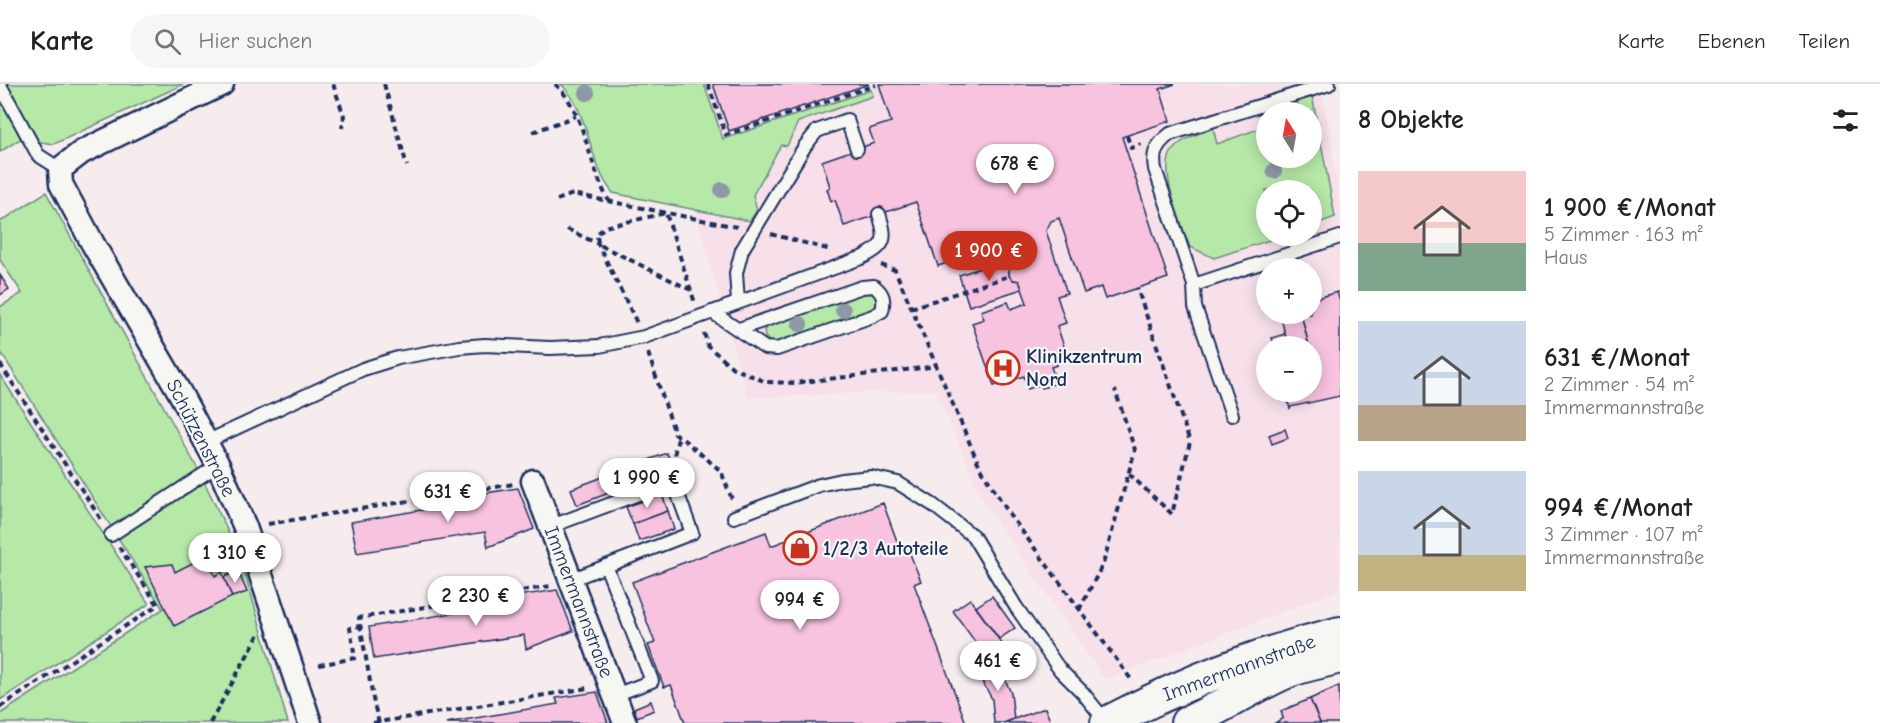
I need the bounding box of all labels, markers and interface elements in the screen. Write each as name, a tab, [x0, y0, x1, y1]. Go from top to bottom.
search box	[130, 14, 550, 68]
text: Karte	[30, 25, 94, 57]
icon: search	[151, 25, 184, 58]
text: Hier suchen	[199, 28, 313, 54]
text: Karte	[1618, 29, 1665, 53]
text: Ebenen	[1698, 29, 1766, 53]
text: Teilen	[1799, 29, 1850, 53]
north arrow	[1256, 102, 1322, 168]
map controls	[1256, 102, 1322, 402]
icon: filters	[1829, 104, 1862, 137]
text: 8 Objekte	[1358, 105, 1464, 135]
pin: 678 €	[973, 144, 1057, 195]
text: 678 €	[990, 152, 1040, 175]
button: locate	[1256, 180, 1322, 246]
text: 1 900 €/Monat	[1544, 193, 1716, 223]
icon: home	[1406, 195, 1478, 267]
text: 5 Zimmer · 163 m²	[1544, 223, 1703, 246]
pin: 1 900 €	[934, 231, 1044, 282]
text: 1 900 €	[954, 239, 1024, 262]
text: Haus	[1544, 246, 1587, 269]
button: +	[1256, 258, 1322, 324]
button: −	[1256, 336, 1322, 402]
text: 631 €/Monat	[1544, 343, 1689, 373]
place label: Klinikzentrum Nord	[1026, 345, 1142, 391]
icon: home	[1406, 345, 1478, 417]
hospital icon: Klinikzentrum Nord	[985, 350, 1021, 386]
text: 2 Zimmer · 54 m²	[1544, 373, 1694, 396]
street label: Schützenstraße	[161, 375, 241, 501]
text: Immermannstraße	[1544, 396, 1704, 419]
pin: 1 990 €	[592, 458, 702, 509]
text: 1 990 €	[613, 466, 681, 489]
pin: 631 €	[406, 472, 490, 523]
text: 631 €	[423, 480, 473, 503]
text: 994 €/Monat	[1544, 493, 1692, 523]
icon: home	[1406, 495, 1478, 567]
street label: Immermannstraße	[540, 523, 618, 681]
text: 3 Zimmer · 107 m²	[1544, 523, 1703, 546]
shop icon: 1/2/3 Autoteile	[782, 530, 818, 566]
pin: 1 310 €	[180, 533, 290, 584]
place label: 1/2/3 Autoteile	[823, 537, 949, 560]
text: 1 310 €	[202, 541, 268, 564]
text: Immermannstraße	[1544, 546, 1704, 569]
pin: 2 230 €	[421, 576, 531, 627]
pin: 994 €	[758, 580, 842, 631]
text: 2 230 €	[441, 584, 511, 607]
text: 994 €	[774, 588, 826, 611]
street label: Immermannstraße	[1160, 630, 1318, 706]
pin: 461 €	[956, 641, 1040, 692]
text: 461 €	[974, 649, 1022, 672]

